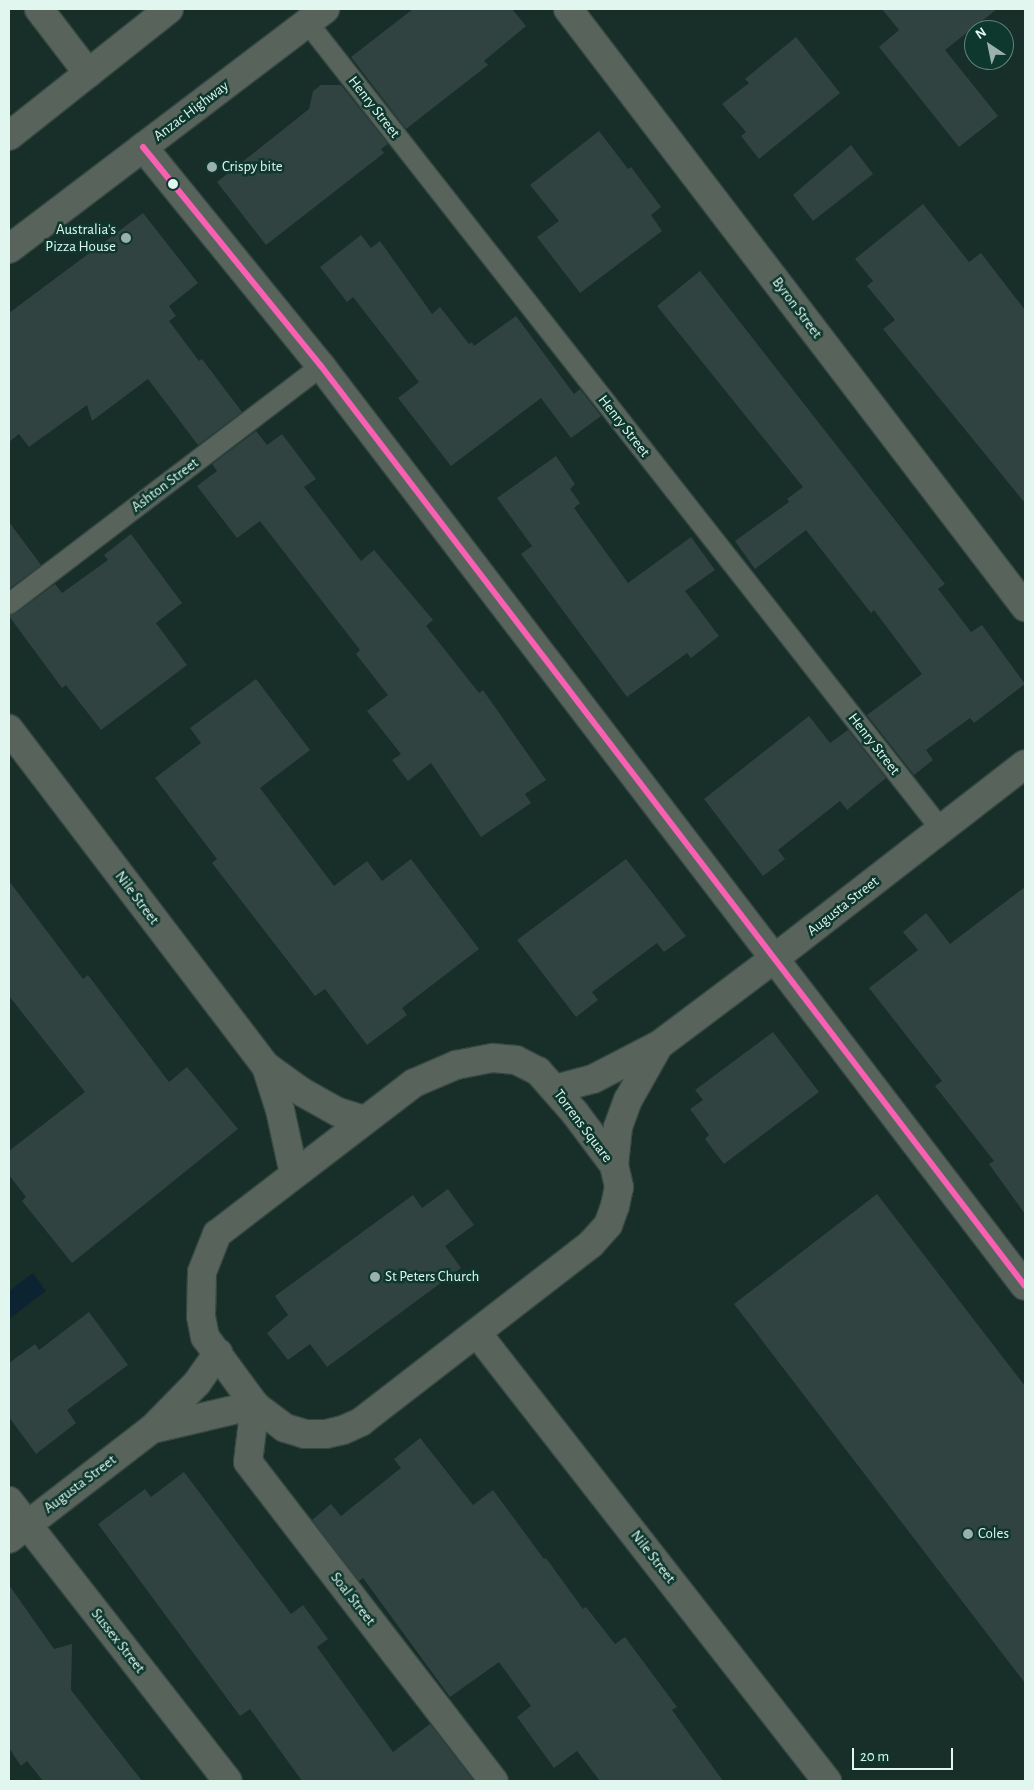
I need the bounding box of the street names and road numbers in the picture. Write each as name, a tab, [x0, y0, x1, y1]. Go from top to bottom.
street label: Henry Street	[344, 72, 404, 142]
street label: Anzac Highway	[150, 77, 232, 145]
street label: Byron Street	[768, 274, 826, 342]
street label: Henry Street	[594, 391, 654, 461]
street label: Ashton Street	[128, 454, 202, 516]
street label: Henry Street	[844, 709, 904, 779]
street label: Nile Street	[111, 868, 163, 928]
street label: Augusta Street	[804, 872, 882, 940]
street label: Torrens Square	[550, 1086, 616, 1166]
street label: Augusta Street	[40, 1451, 120, 1517]
street label: Nile Street	[627, 1527, 679, 1587]
street label: Soal Street	[327, 1569, 379, 1629]
street label: Sussex Street	[87, 1605, 149, 1677]

